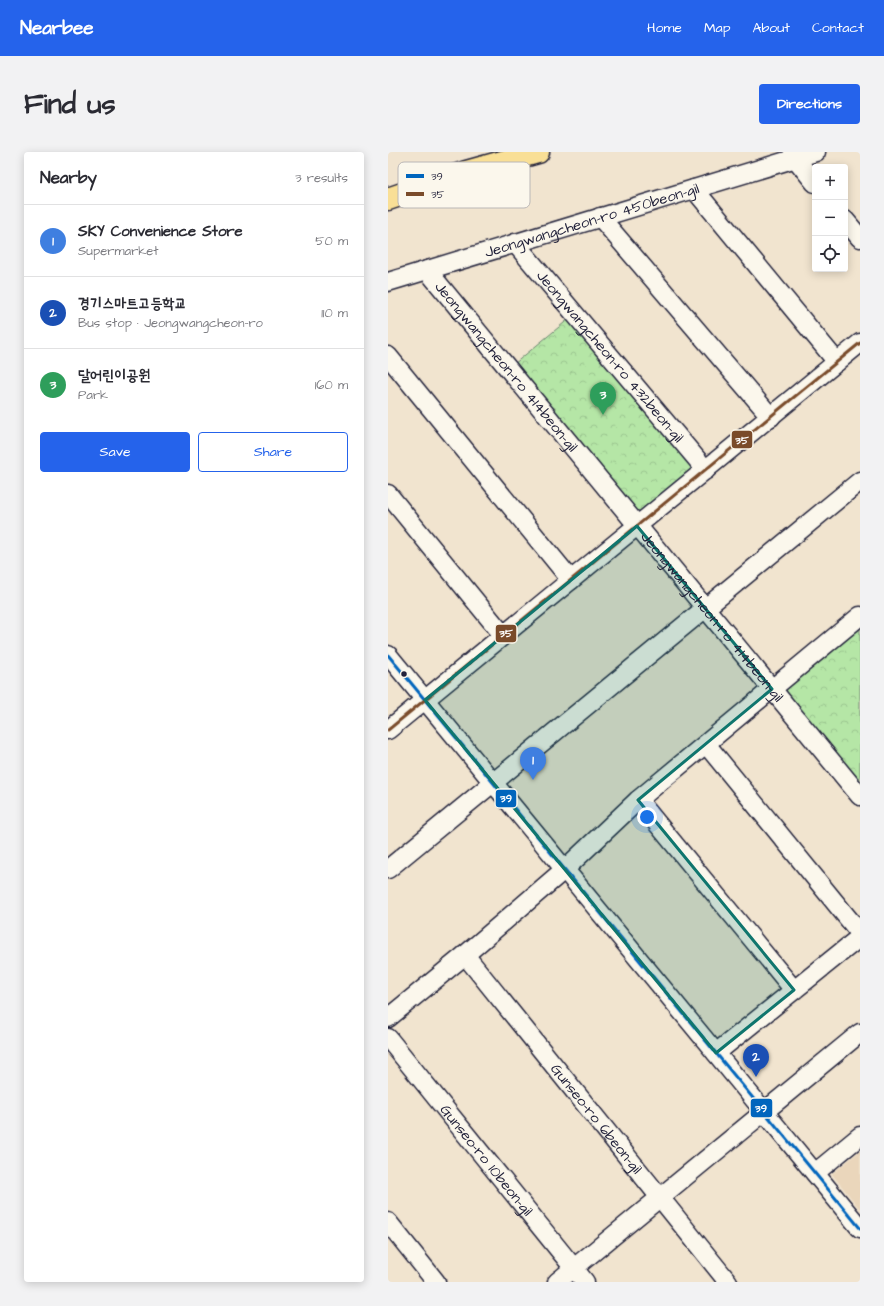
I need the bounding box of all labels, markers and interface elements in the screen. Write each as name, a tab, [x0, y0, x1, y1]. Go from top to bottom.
text: Nearbee	[20, 15, 94, 42]
text: Home	[647, 18, 682, 38]
text: Map	[704, 18, 730, 38]
text: About	[752, 18, 790, 38]
text: Contact	[812, 18, 864, 38]
button: Directions	[759, 84, 860, 124]
text: Find us	[24, 85, 115, 124]
legend	[398, 162, 530, 208]
map controls	[812, 164, 848, 272]
button: +	[812, 164, 848, 200]
text: Nearby	[40, 166, 97, 190]
text: 3 results	[295, 169, 348, 187]
text: 39	[431, 169, 443, 184]
street label: Jeongwangcheon-ro 450beon-gil	[482, 178, 702, 263]
text: 35	[431, 187, 445, 202]
button: −	[812, 200, 848, 236]
text: SKY Convenience Store	[78, 221, 243, 242]
text: 1	[52, 232, 54, 250]
text: 50 m	[315, 232, 348, 250]
button: locate	[812, 236, 848, 272]
text: Supermarket	[78, 242, 159, 260]
street label: Jeongwangcheon-ro 432beon-gil	[533, 266, 687, 446]
street label: Jeongwangcheon-ro 414beon-gil	[430, 277, 583, 456]
text: 경기스마트고등학교	[78, 293, 187, 314]
text: 2	[49, 304, 57, 322]
text: 110 m	[321, 304, 348, 322]
text: Bus stop · Jeongwangcheon-ro	[78, 314, 263, 332]
text: 달어린이공원	[78, 365, 150, 386]
text: 3	[50, 376, 56, 394]
text: 160 m	[315, 376, 348, 394]
pin: 3	[590, 382, 616, 415]
text: Park	[78, 386, 108, 404]
line badge: 35	[731, 430, 753, 449]
button: Save	[40, 432, 190, 472]
button: Share	[198, 432, 348, 472]
text: 35	[734, 433, 749, 448]
street label: Jeongwangcheon-ro 414beon-gil	[636, 527, 789, 706]
line badge: 35	[495, 624, 517, 643]
text: 35	[498, 626, 513, 641]
unlabelled marker	[399, 669, 409, 679]
pin: 1	[520, 747, 546, 780]
line badge: 39	[495, 789, 517, 808]
text: 39	[499, 791, 512, 806]
your location	[637, 807, 657, 827]
pin: 2	[743, 1044, 769, 1077]
street label: Gunseo-ro 6beon-gil	[546, 1059, 647, 1178]
line badge: 39	[750, 1098, 773, 1118]
street label: Gunseo-ro 10beon-gil	[435, 1100, 538, 1220]
text: 39	[754, 1101, 767, 1116]

